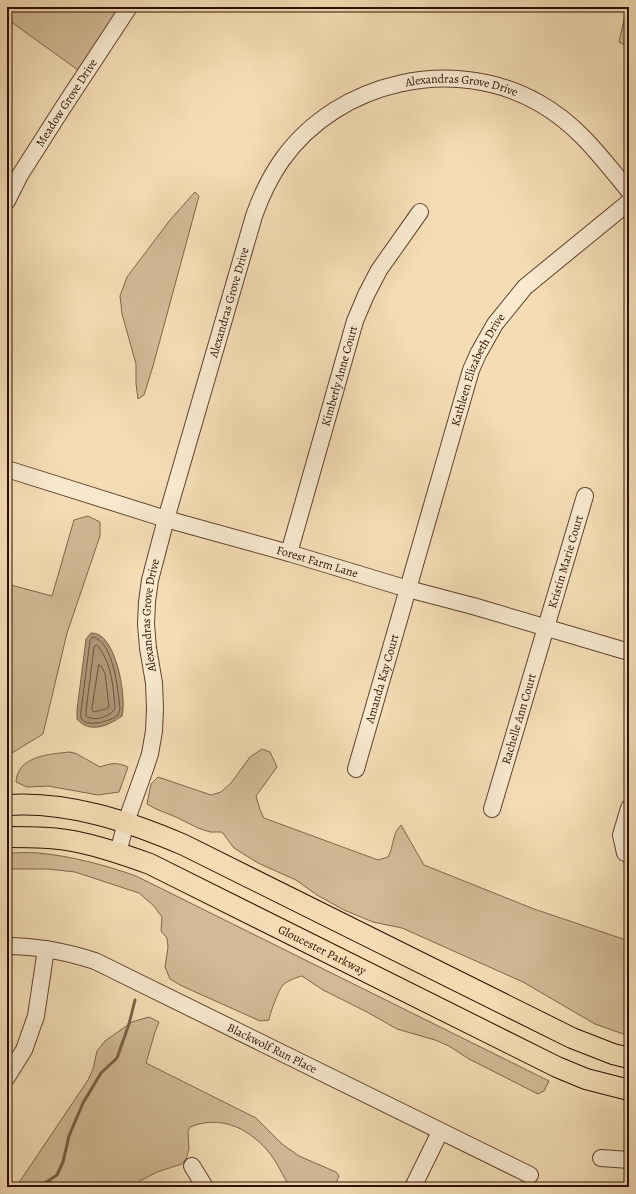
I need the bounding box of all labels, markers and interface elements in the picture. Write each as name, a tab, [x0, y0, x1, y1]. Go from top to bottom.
street label: Meadow Grove Drive	[32, 56, 101, 150]
street label: Alexandras Grove Drive	[403, 71, 520, 100]
street label: Alexandras Grove Drive	[205, 245, 253, 360]
street label: Kathleen Elizabeth Drive	[447, 310, 509, 428]
street label: Kimberly Anne Court	[317, 324, 361, 428]
street label: Kristin Marie Court	[544, 513, 587, 610]
street label: Forest Farm Lane	[275, 542, 360, 581]
street label: Alexandras Grove Drive	[138, 557, 163, 674]
street label: Amanda Kay Court	[361, 632, 403, 726]
street label: Rachelle Ann Court	[498, 672, 540, 766]
street label: Gloucester Parkway	[275, 921, 369, 979]
street label: Blackwolf Run Place	[225, 1019, 320, 1077]

